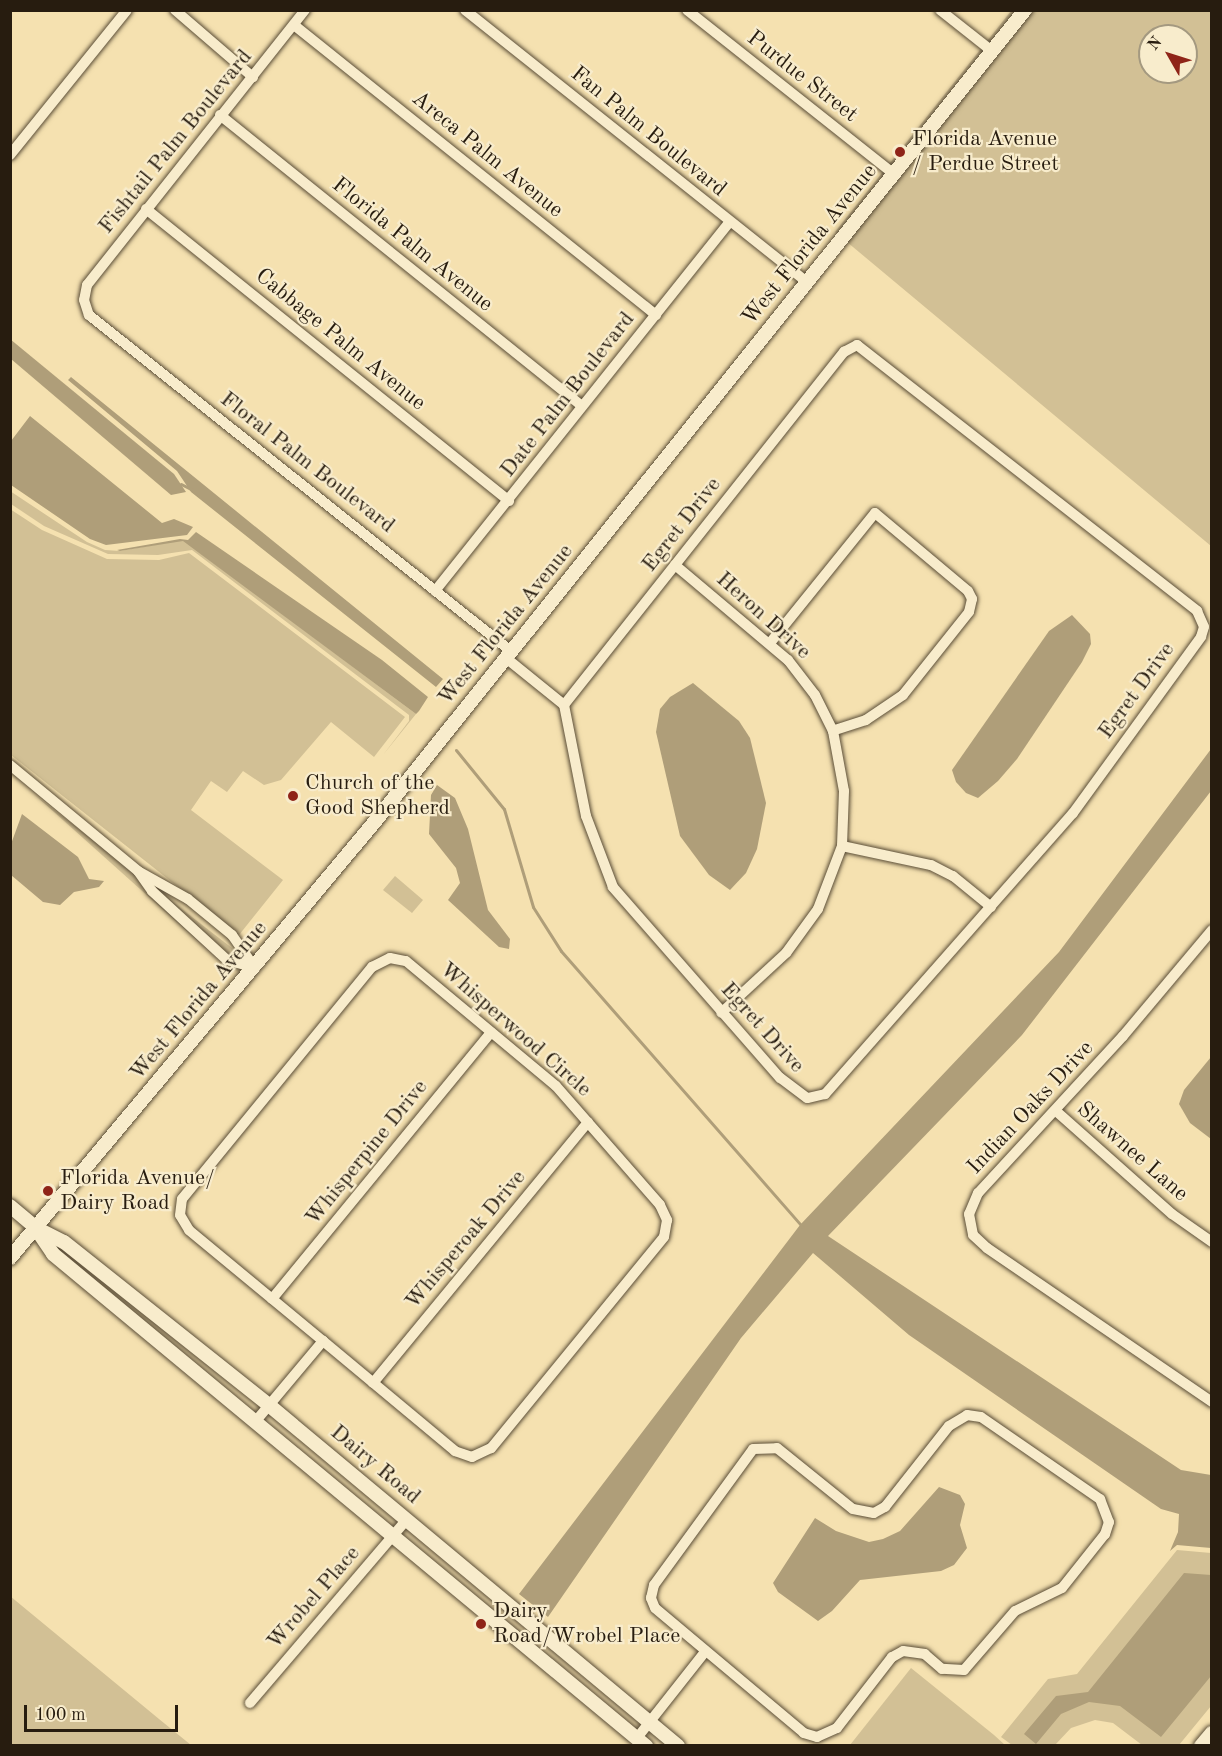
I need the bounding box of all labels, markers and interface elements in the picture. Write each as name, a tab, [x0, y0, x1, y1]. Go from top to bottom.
north arrow	[1138, 24, 1198, 84]
street label: Purdue Street	[741, 25, 863, 129]
text: N	[1145, 34, 1166, 54]
street label: Fishtail Palm Boulevard	[93, 44, 259, 240]
street label: Fan Palm Boulevard	[565, 61, 731, 203]
street label: Areca Palm Avenue	[406, 86, 568, 224]
place label: Florida Avenue / Perdue Street	[912, 126, 1059, 178]
marker: Florida Avenue / Perdue Street	[893, 145, 907, 159]
street label: West Florida Avenue	[737, 159, 883, 331]
street label: Florida Palm Avenue	[326, 172, 498, 318]
street label: Cabbage Palm Avenue	[250, 263, 430, 417]
street label: Date Palm Boulevard	[495, 307, 641, 483]
street label: Floral Palm Boulevard	[214, 387, 400, 539]
street label: Egret Drive	[637, 472, 727, 578]
street label: West Florida Avenue	[433, 539, 579, 711]
street label: Heron Drive	[710, 567, 816, 665]
street label: Egret Drive	[1093, 638, 1181, 744]
place label: Church of the Good Shepherd	[305, 770, 450, 822]
marker: Church of the Good Shepherd	[286, 789, 300, 803]
street label: West Florida Avenue	[125, 916, 273, 1086]
street label: Whisperwood Circle	[434, 957, 596, 1103]
street label: Egret Drive	[714, 977, 810, 1079]
street label: Indian Oaks Drive	[962, 1036, 1100, 1180]
street label: Whisperpine Drive	[300, 1075, 434, 1231]
street label: Shawnee Lane	[1071, 1096, 1193, 1208]
place label: Florida Avenue/ Dairy Road	[60, 1165, 215, 1216]
street label: Whisperoak Drive	[400, 1165, 532, 1315]
marker: Florida Avenue/ Dairy Road	[41, 1184, 55, 1198]
street label: Dairy Road	[324, 1420, 426, 1510]
street label: Wrobel Place	[262, 1541, 366, 1655]
place label: Dairy Road/Wrobel Place	[493, 1598, 680, 1650]
marker: Dairy Road/Wrobel Place	[474, 1617, 488, 1631]
scale bar	[27, 1693, 182, 1731]
text: 100 m	[35, 1706, 86, 1724]

